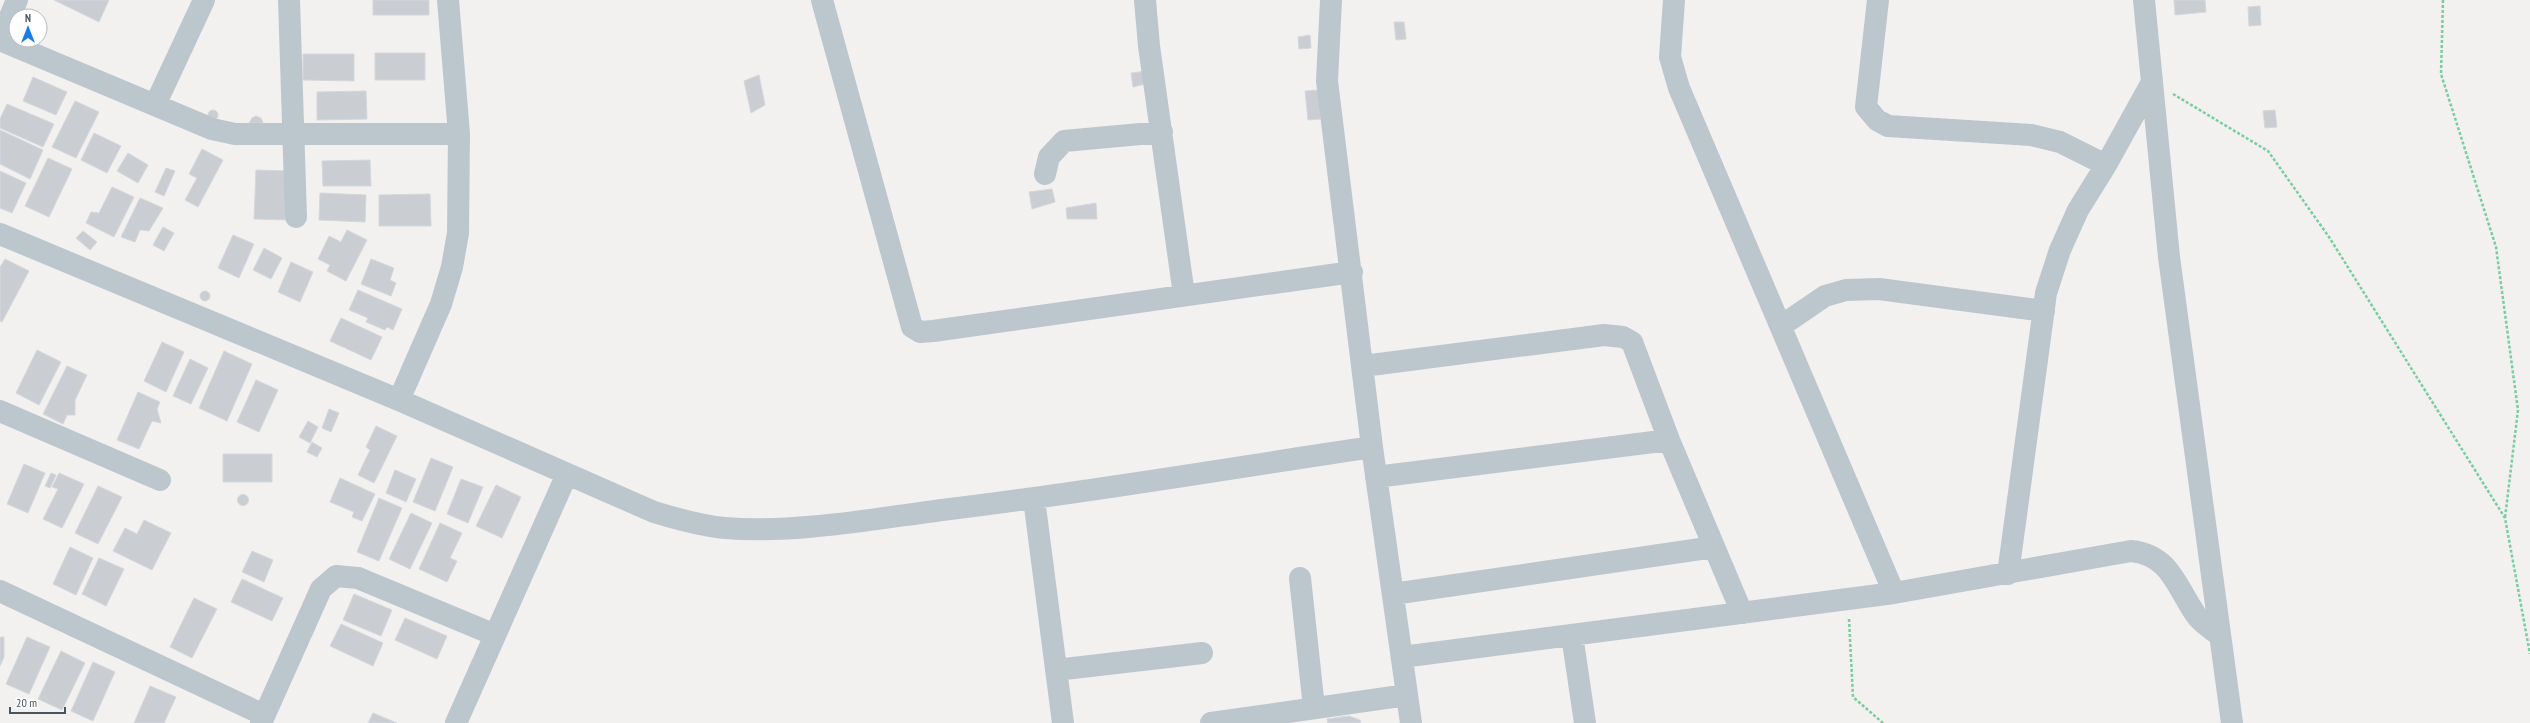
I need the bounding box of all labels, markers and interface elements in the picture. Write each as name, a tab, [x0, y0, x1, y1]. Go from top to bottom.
north arrow	[8, 8, 48, 48]
text: N	[25, 11, 31, 25]
scale bar	[10, 689, 65, 715]
text: 20 m	[16, 695, 37, 710]

